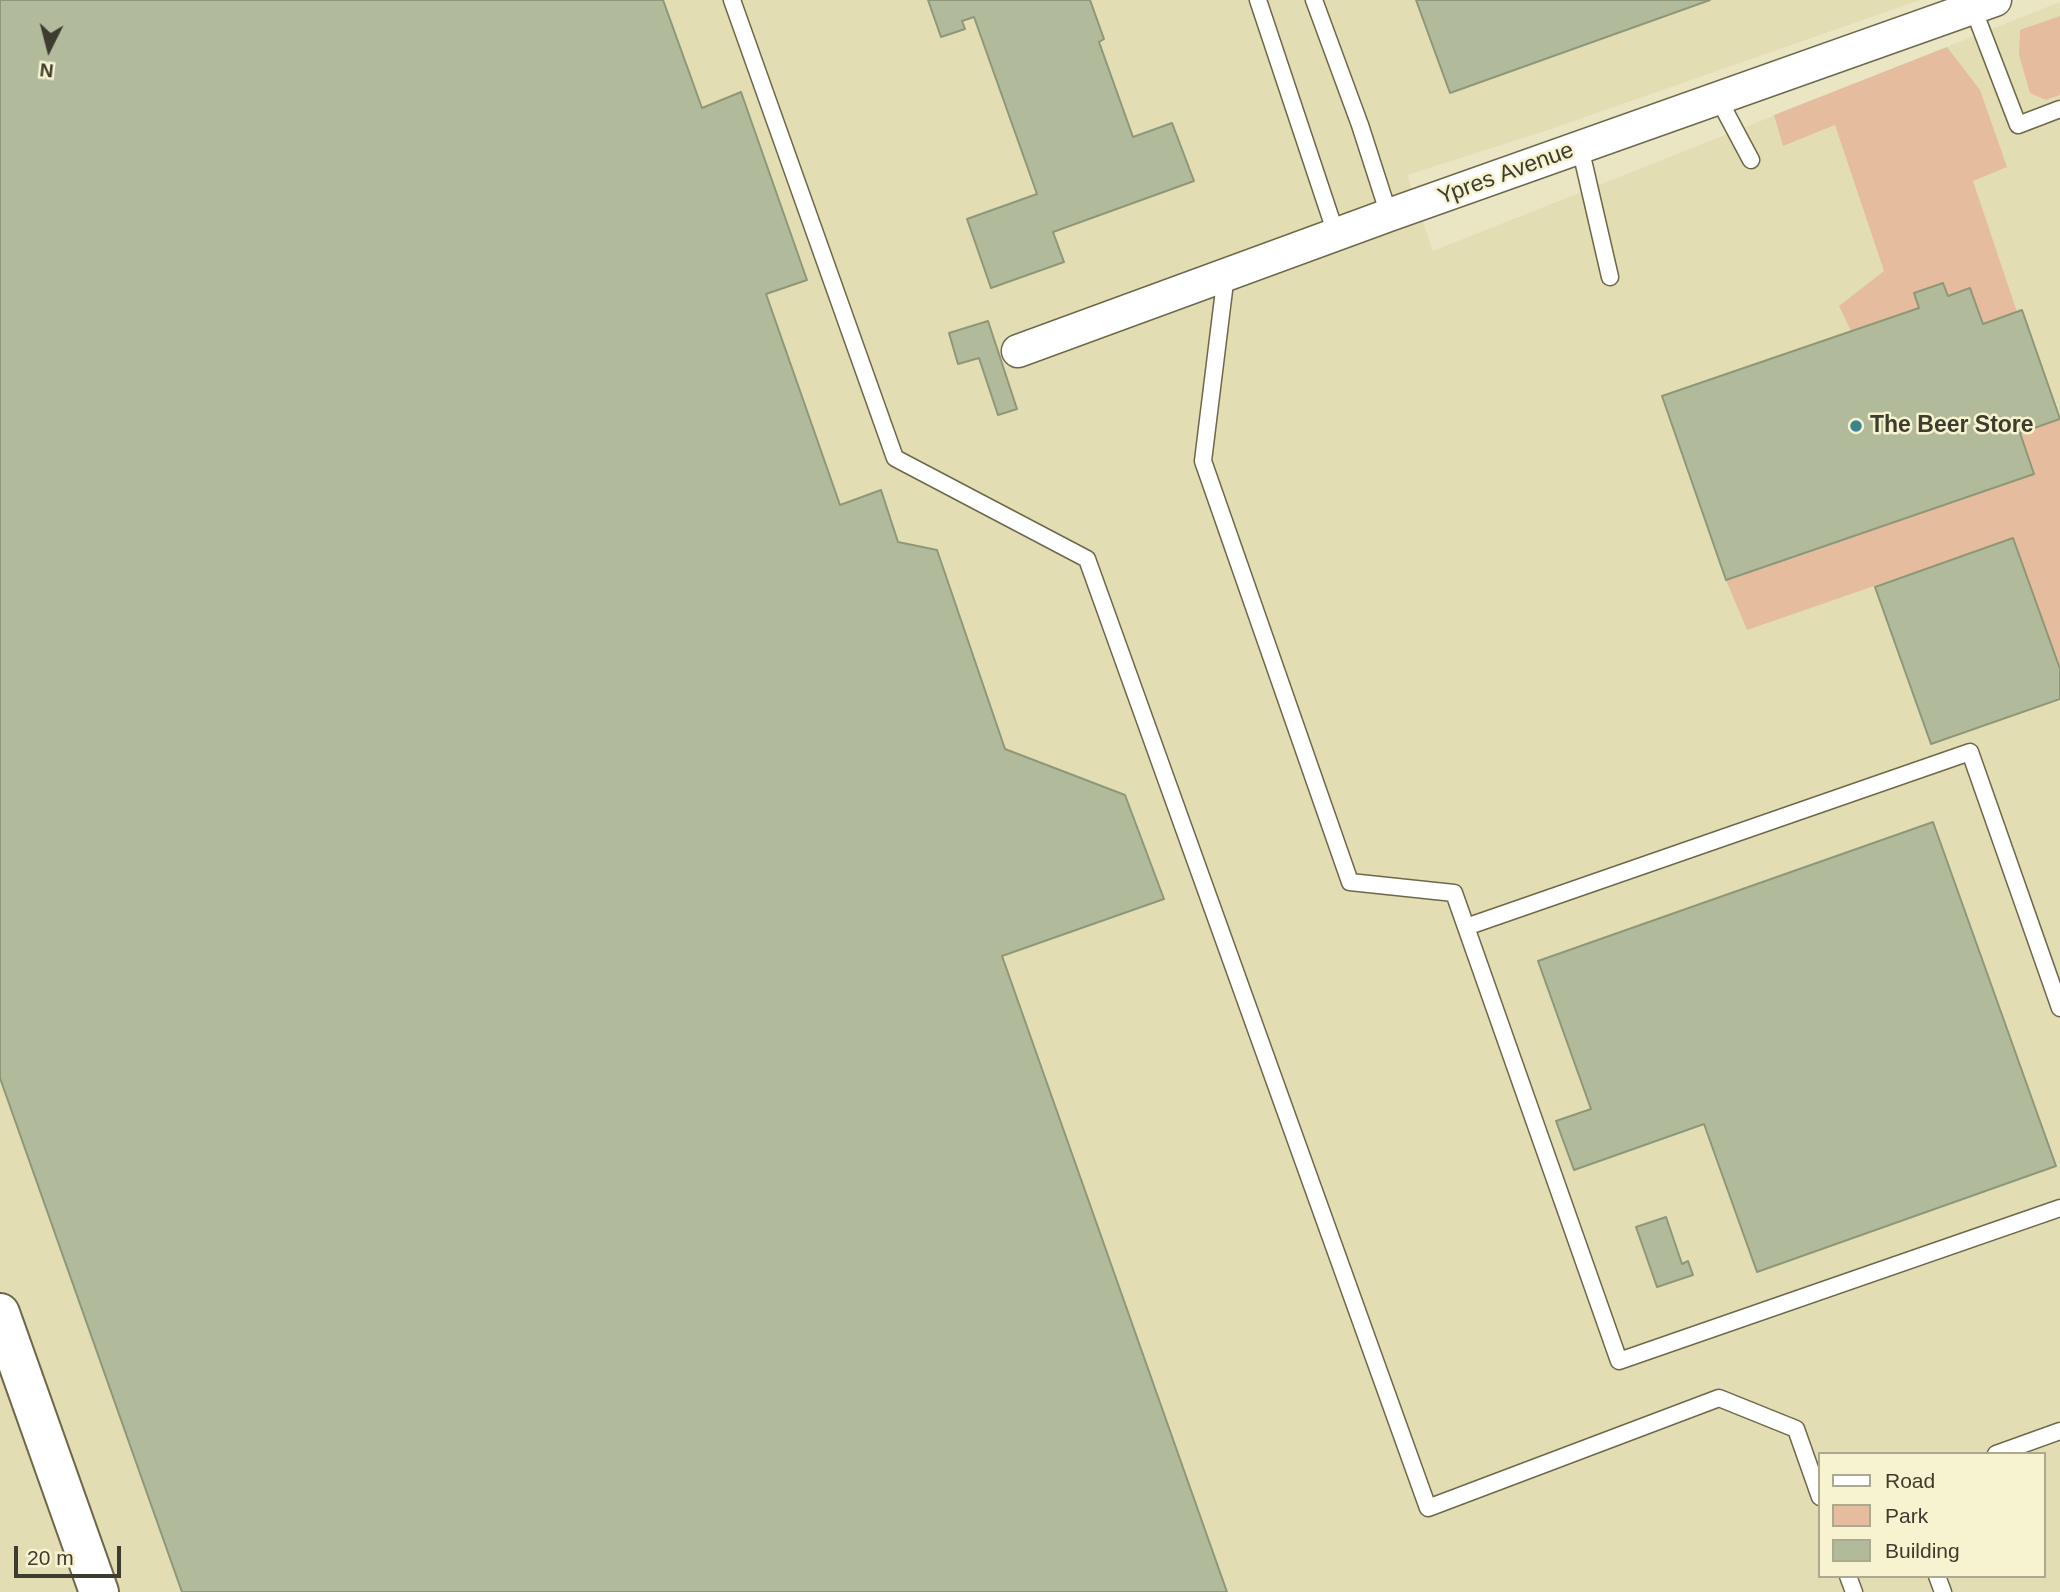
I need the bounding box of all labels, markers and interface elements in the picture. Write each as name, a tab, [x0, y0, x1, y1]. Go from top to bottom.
north arrow	[14, 14, 84, 84]
text: N	[39, 59, 55, 82]
street label: Ypres Avenue	[1434, 137, 1578, 211]
place label: The Beer Store	[1870, 412, 2034, 440]
marker: The Beer Store	[1848, 418, 1864, 434]
legend	[1818, 1452, 2046, 1578]
text: Road	[1885, 1469, 1935, 1492]
text: Park	[1885, 1504, 1928, 1527]
scale bar	[18, 1532, 124, 1576]
text: Building	[1885, 1539, 1960, 1562]
text: 20 m	[27, 1546, 74, 1569]

